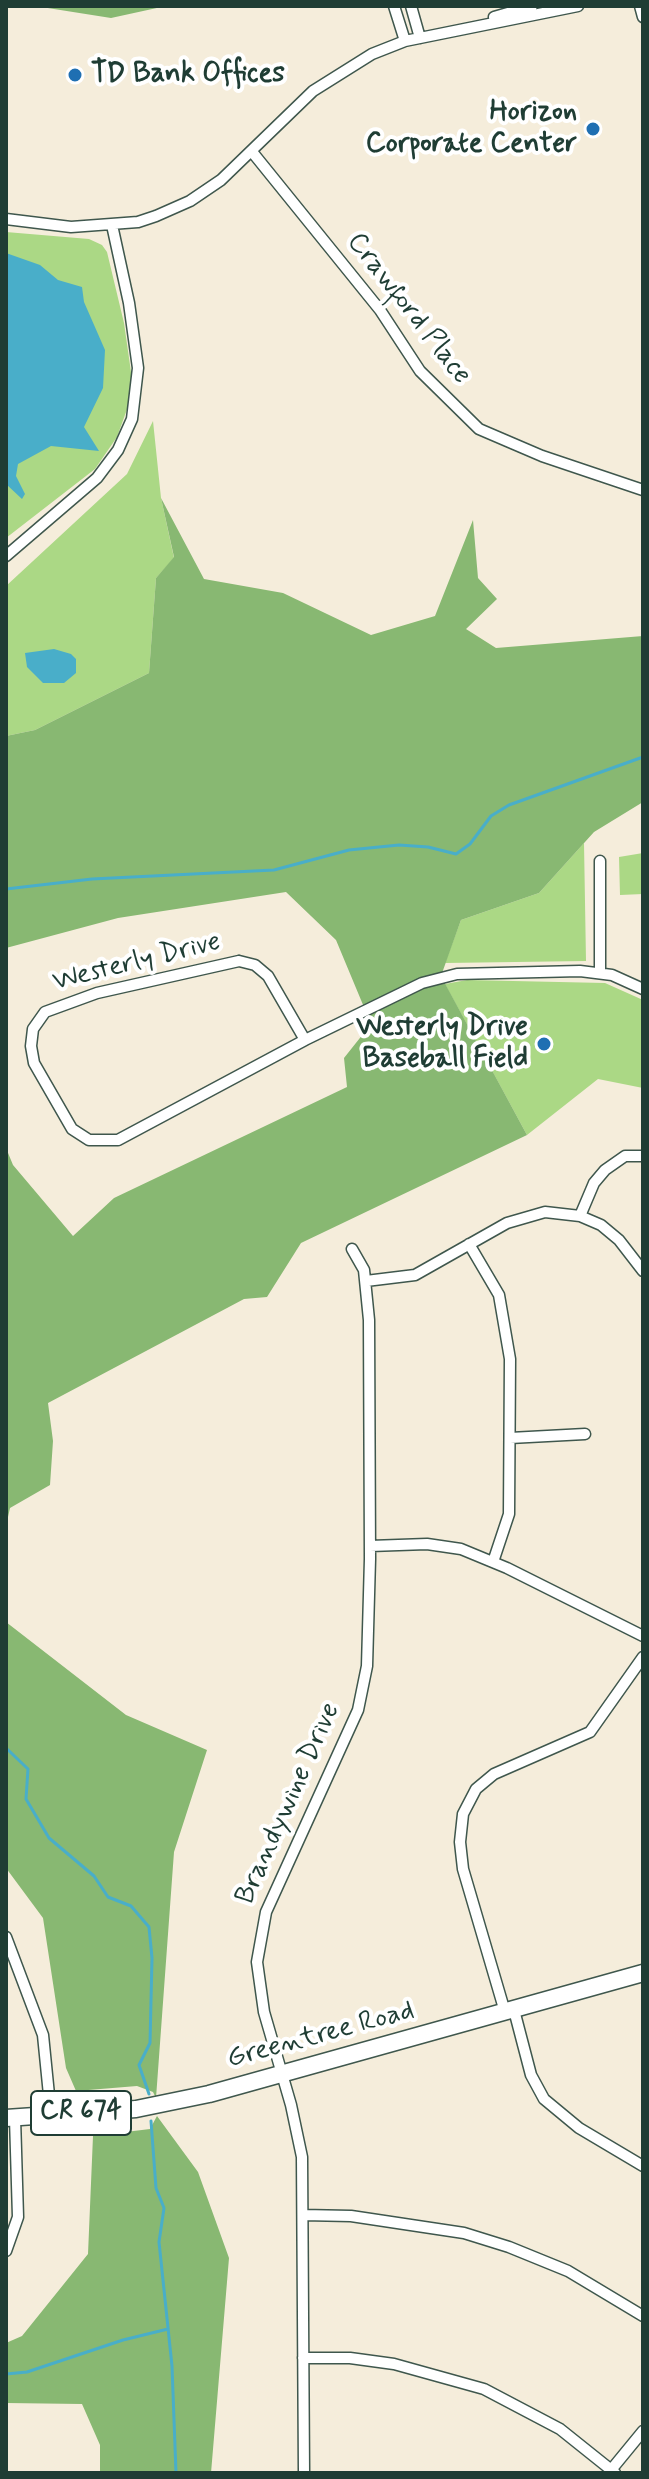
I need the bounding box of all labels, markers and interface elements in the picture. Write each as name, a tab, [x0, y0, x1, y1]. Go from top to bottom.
place label: TD Bank Offices	[91, 58, 285, 92]
marker: TD Bank Offices	[66, 66, 84, 84]
place label: Horizon Corporate Center	[366, 96, 577, 162]
marker: Horizon Corporate Center	[584, 120, 602, 138]
street label: Crawford Place	[338, 226, 478, 392]
street label: Westerly Drive	[50, 926, 224, 1000]
place label: Westerly Drive Baseball Field	[356, 1011, 528, 1077]
marker: Westerly Drive Baseball Field	[535, 1035, 553, 1053]
street label: Brandywine Drive	[230, 1698, 348, 1910]
street label: Greentree Road	[224, 1995, 418, 2077]
road number: CR 674	[31, 2091, 131, 2135]

